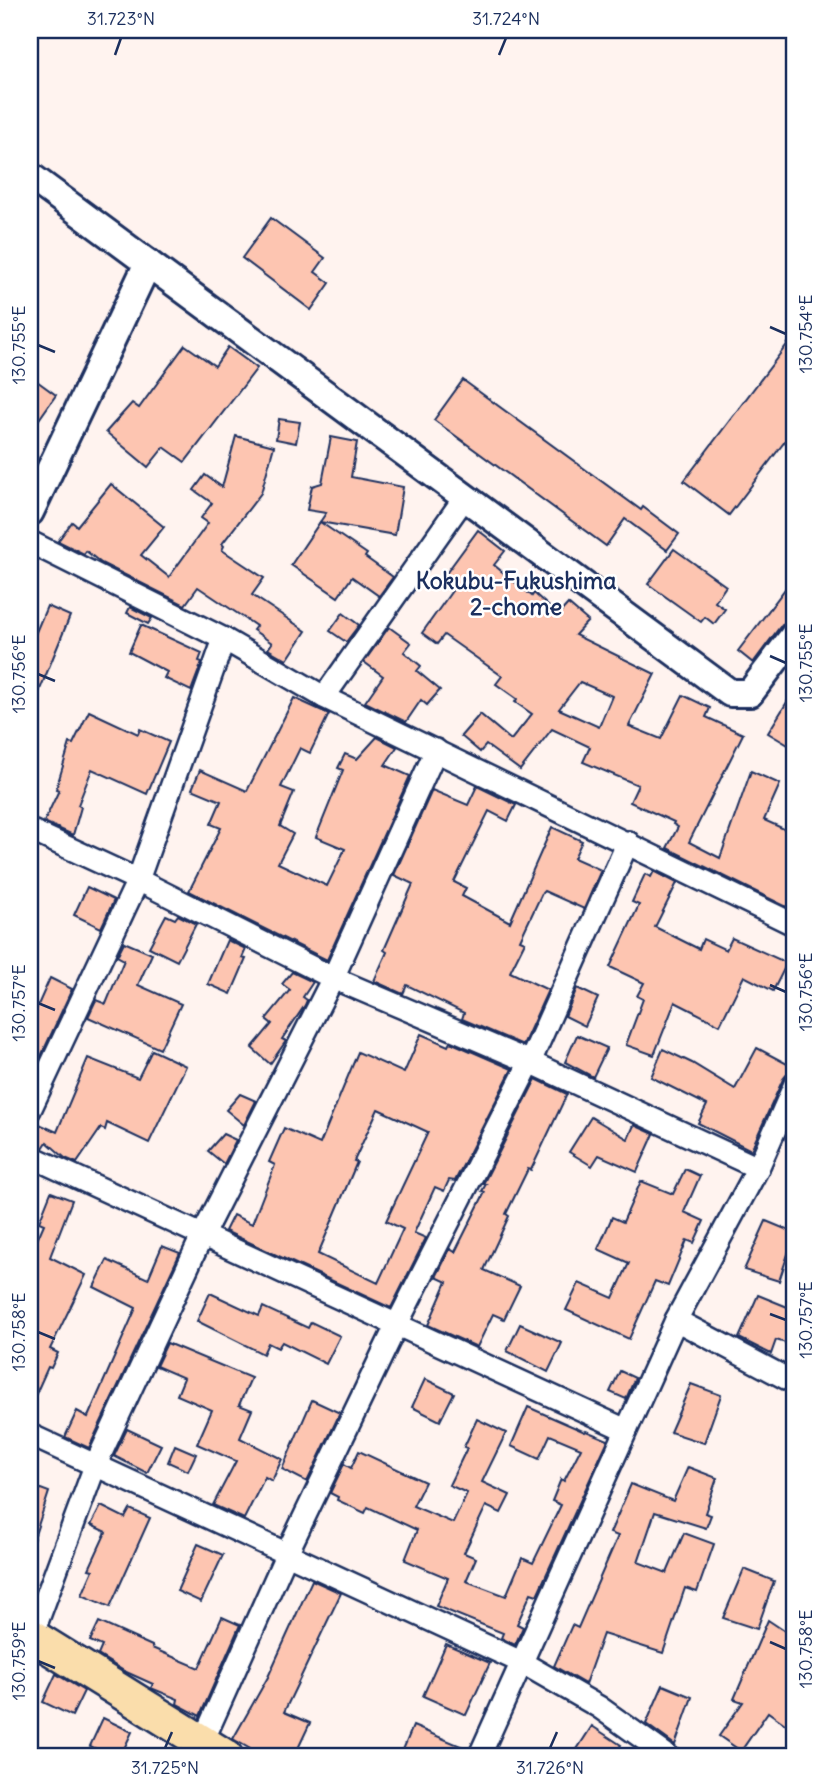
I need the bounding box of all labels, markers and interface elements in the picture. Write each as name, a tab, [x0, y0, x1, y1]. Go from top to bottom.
text: 31.723°N	[87, 7, 155, 30]
text: 31.724°N	[472, 7, 540, 30]
text: 130.754°E	[794, 294, 817, 374]
text: 130.755°E	[7, 305, 30, 385]
district label: Kokubu-Fukushima 2-chome	[416, 566, 616, 621]
text: 130.755°E	[794, 623, 817, 703]
text: 130.756°E	[7, 634, 30, 714]
text: 130.756°E	[794, 952, 817, 1032]
text: 130.757°E	[7, 964, 30, 1042]
text: 130.757°E	[794, 1281, 817, 1359]
text: 130.758°E	[7, 1292, 30, 1372]
text: 130.758°E	[794, 1609, 817, 1689]
text: 130.759°E	[7, 1621, 30, 1701]
text: 31.725°N	[131, 1756, 199, 1779]
text: 31.726°N	[516, 1756, 584, 1779]

